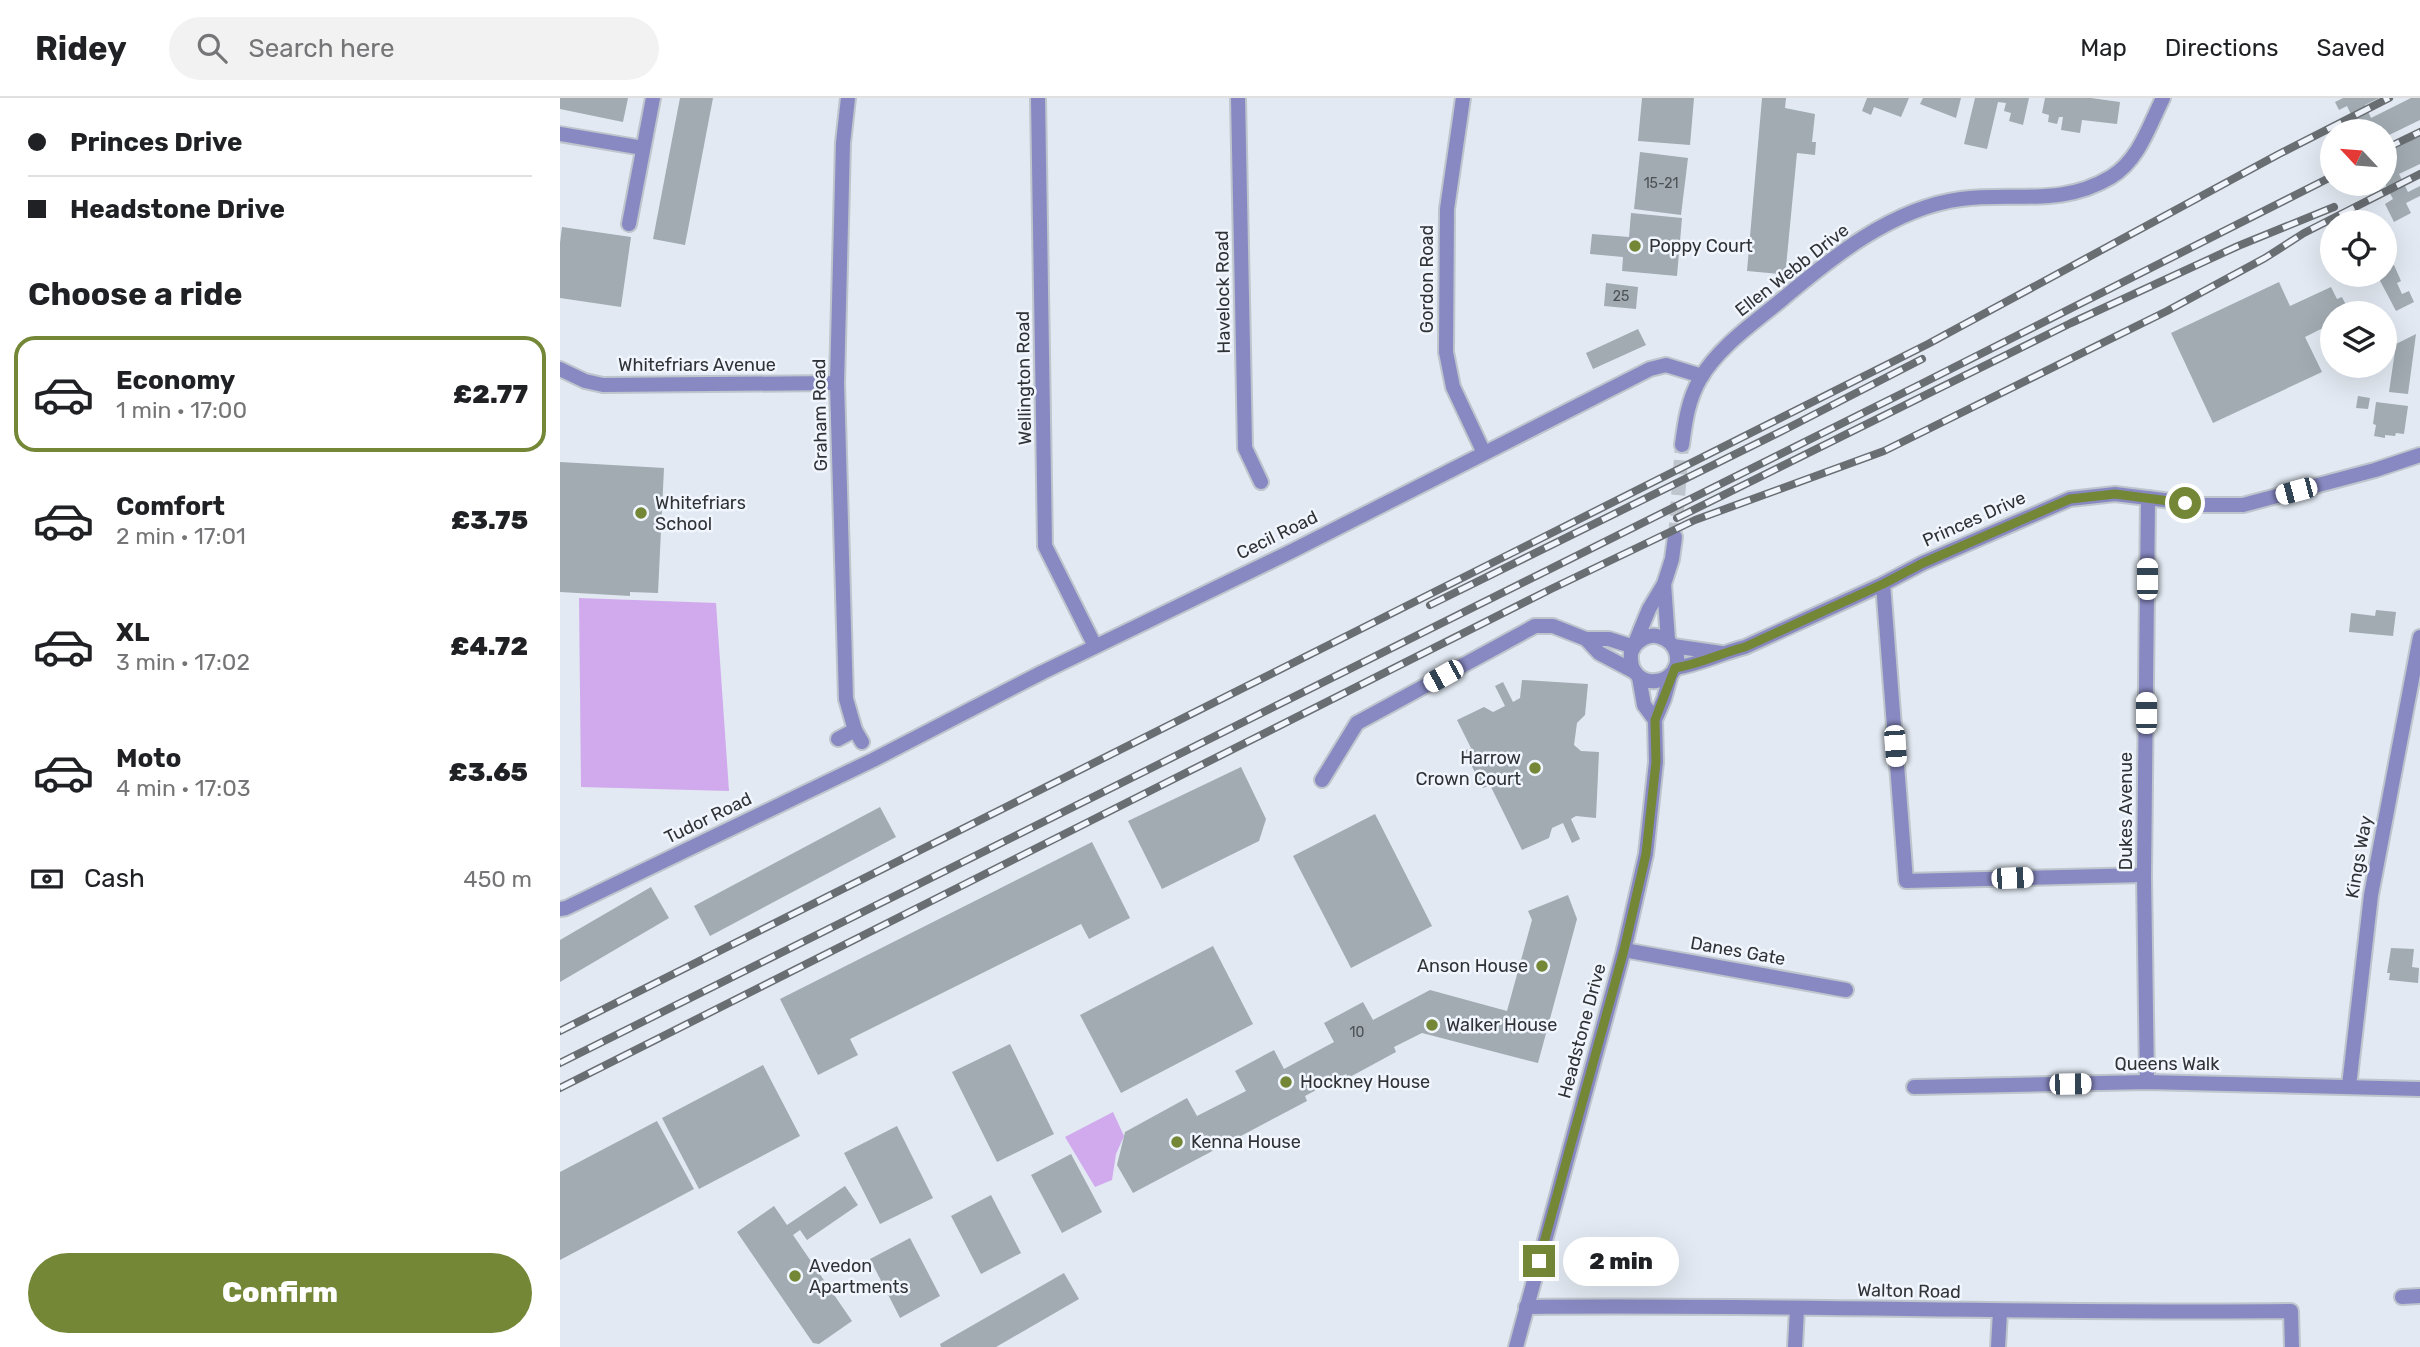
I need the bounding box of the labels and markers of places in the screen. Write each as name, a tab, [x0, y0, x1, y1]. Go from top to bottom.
place label: Poppy Court	[1649, 235, 1753, 257]
marker: Poppy Court	[1627, 238, 1643, 254]
place label: Whitefriars School	[655, 492, 746, 535]
marker: Whitefriars School	[633, 505, 649, 521]
place label: Harrow Crown Court	[1415, 747, 1521, 790]
marker: Harrow Crown Court	[1527, 760, 1543, 776]
place label: Anson House	[1417, 955, 1528, 977]
marker: Anson House	[1534, 958, 1550, 974]
place label: Walker House	[1446, 1014, 1557, 1036]
marker: Walker House	[1424, 1017, 1440, 1033]
place label: Hockney House	[1300, 1071, 1430, 1093]
marker: Hockney House	[1278, 1074, 1294, 1090]
place label: Kenna House	[1191, 1131, 1301, 1153]
marker: Kenna House	[1169, 1134, 1185, 1150]
place label: Avedon Apartments	[809, 1255, 909, 1298]
marker: Avedon Apartments	[787, 1268, 803, 1284]

